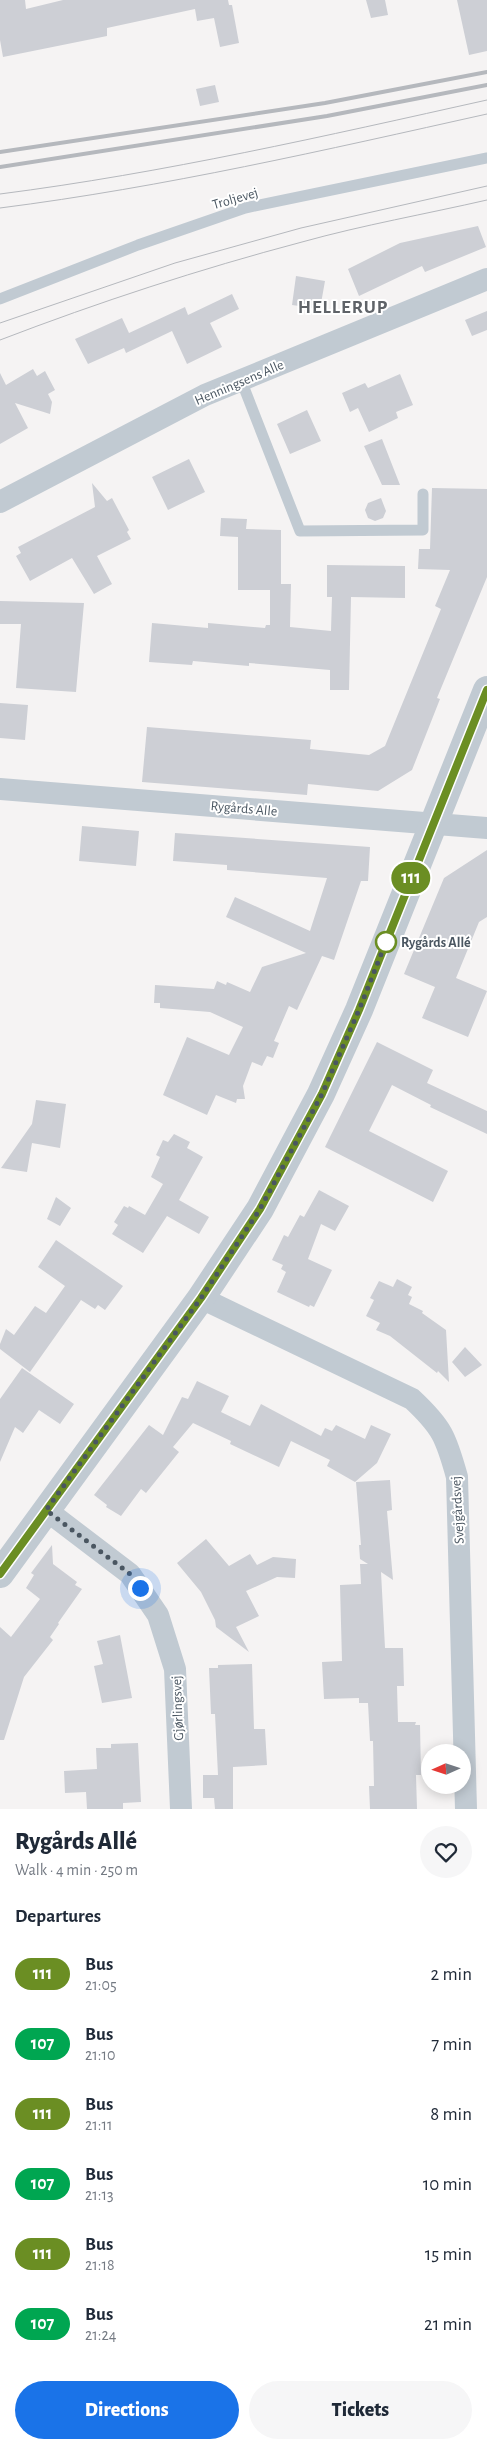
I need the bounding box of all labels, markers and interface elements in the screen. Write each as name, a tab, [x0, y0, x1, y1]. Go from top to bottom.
street label: Troljevej	[211, 186, 260, 212]
district label: HELLERUP	[298, 298, 388, 317]
street label: Henningsens Alle	[193, 358, 286, 408]
street label: Rygårds Alle	[210, 799, 278, 819]
line badge: 111	[382, 862, 440, 894]
text: 111	[401, 869, 421, 887]
marker: Rygårds Allé	[375, 931, 397, 953]
place label: Rygårds Allé	[401, 936, 471, 950]
street label: Svejgårdsvej	[449, 1476, 467, 1544]
your location	[128, 1576, 153, 1601]
street label: Gjørlingsvej	[170, 1675, 186, 1741]
north arrow	[421, 1744, 471, 1794]
map controls	[421, 1744, 471, 1794]
button: heart	[420, 1826, 472, 1878]
text: Rygårds Allé	[15, 1830, 137, 1854]
text: Walk · 4 min · 250 m	[15, 1862, 138, 1878]
text: Departures	[15, 1907, 101, 1926]
text: Bus	[85, 1955, 113, 1974]
text: 111	[33, 1965, 52, 1983]
text: 2 min	[431, 1965, 472, 1984]
text: 21:05	[85, 1977, 117, 1993]
text: Bus	[85, 2025, 113, 2044]
text: 107	[31, 2035, 54, 2053]
text: 7 min	[431, 2035, 472, 2054]
text: 21:10	[85, 2047, 115, 2063]
text: Bus	[85, 2095, 113, 2114]
text: 111	[33, 2105, 52, 2123]
text: 8 min	[430, 2105, 472, 2124]
text: 21:11	[85, 2117, 112, 2133]
text: Bus	[85, 2165, 113, 2184]
text: 107	[31, 2175, 54, 2193]
text: 10 min	[423, 2175, 472, 2194]
text: 21:13	[85, 2187, 114, 2203]
text: Bus	[85, 2235, 113, 2254]
text: 111	[33, 2245, 52, 2263]
text: 15 min	[425, 2245, 472, 2264]
text: 21:18	[85, 2257, 115, 2273]
text: Bus	[85, 2305, 113, 2324]
text: 107	[31, 2315, 54, 2333]
text: 21 min	[424, 2315, 472, 2334]
text: 21:24	[85, 2327, 116, 2343]
button: Directions	[15, 2381, 239, 2439]
button: Tickets	[249, 2381, 472, 2439]

